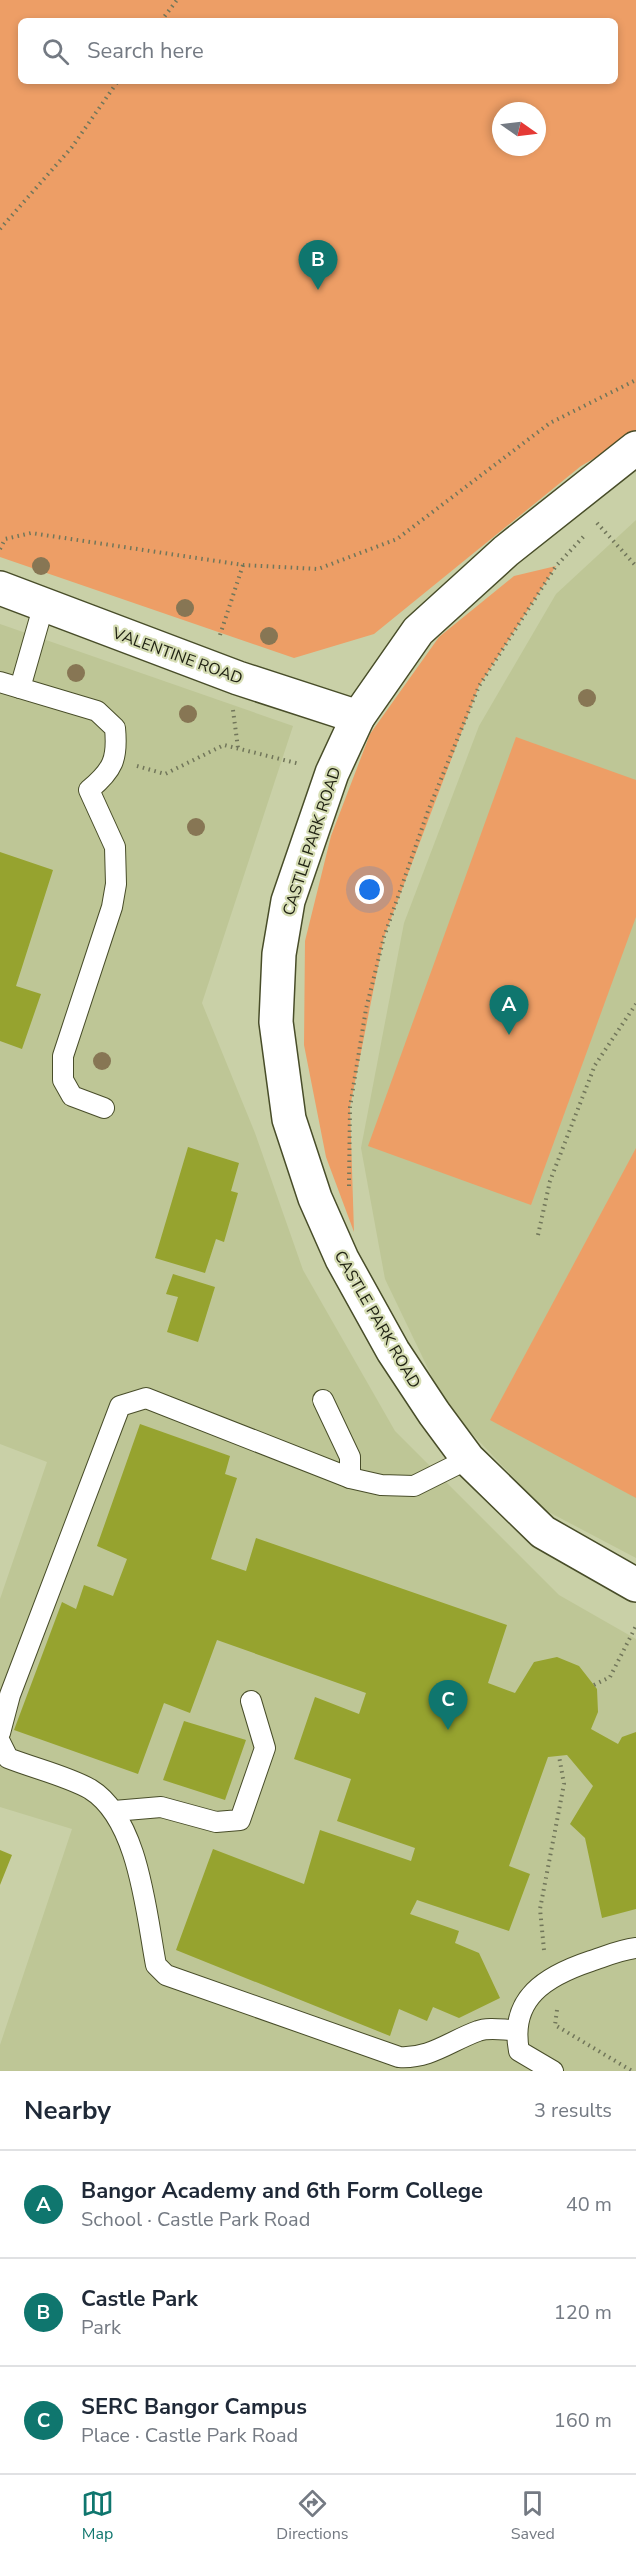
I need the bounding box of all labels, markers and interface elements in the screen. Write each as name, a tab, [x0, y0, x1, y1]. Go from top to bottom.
search box	[18, 18, 618, 84]
icon: search	[39, 35, 72, 68]
text: Search here	[87, 36, 204, 66]
north arrow	[492, 102, 546, 156]
pin: B	[298, 240, 338, 290]
street label: VALENTINE ROAD	[109, 622, 246, 690]
street label: CASTLE PARK ROAD	[278, 764, 346, 918]
your location	[355, 875, 384, 904]
pin: A	[490, 986, 528, 1035]
street label: CASTLE PARK ROAD	[329, 1247, 425, 1392]
pin: C	[428, 1680, 468, 1730]
text: Nearby	[24, 2093, 111, 2128]
text: 3 results	[534, 2097, 612, 2124]
text: Bangor Academy and 6th Form College	[81, 2176, 483, 2206]
text: A	[36, 2191, 51, 2218]
text: 40 m	[566, 2191, 612, 2218]
text: School · Castle Park Road	[81, 2206, 310, 2233]
text: Castle Park	[81, 2284, 198, 2314]
text: B	[37, 2299, 50, 2326]
text: 120 m	[554, 2299, 612, 2326]
text: Park	[81, 2314, 121, 2341]
text: SERC Bangor Campus	[81, 2392, 307, 2422]
text: C	[37, 2407, 50, 2434]
text: 160 m	[554, 2407, 612, 2434]
text: Place · Castle Park Road	[81, 2422, 298, 2449]
tab: Map	[81, 2487, 114, 2545]
tab: Directions	[276, 2487, 348, 2545]
tab: Saved	[511, 2487, 555, 2545]

